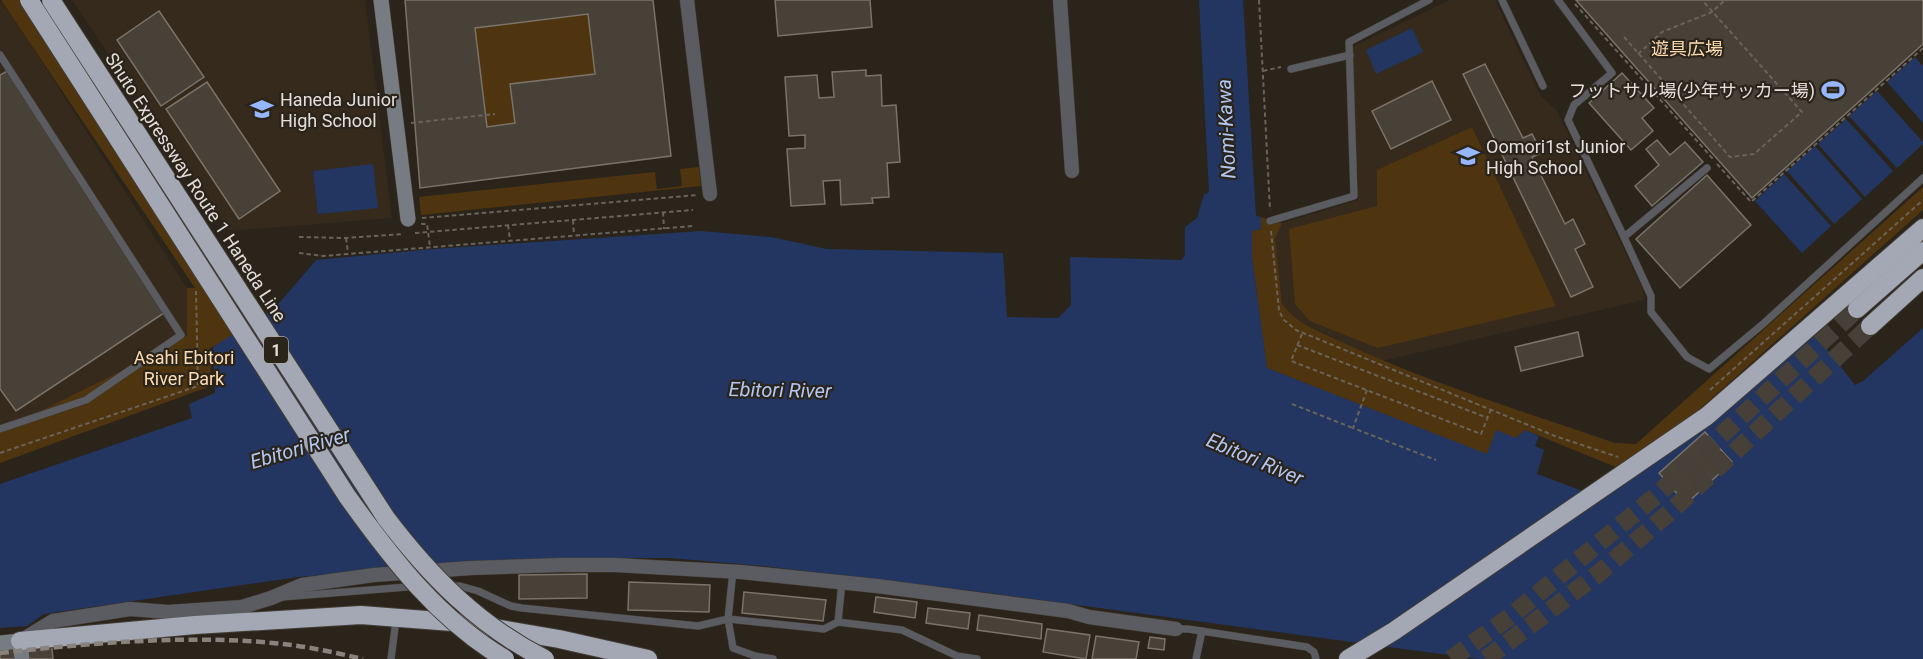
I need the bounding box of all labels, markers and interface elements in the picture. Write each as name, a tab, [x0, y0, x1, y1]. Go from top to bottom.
park label: 遊具広場	[1651, 38, 1723, 59]
street label: Shuto Expressway Route 1 Haneda Line	[101, 49, 291, 325]
sports icon: フットサル場(少年サッカー場)	[1820, 77, 1846, 103]
water label: Nomi-Kawa	[1211, 79, 1241, 179]
place label: フットサル場(少年サッカー場)	[1569, 80, 1815, 102]
place label: Haneda Junior High School	[280, 89, 397, 131]
school or university icon: Haneda Junior High School	[249, 96, 275, 122]
place label: Oomori1st Junior High School	[1486, 136, 1625, 178]
school or university icon: Oomori1st Junior High School	[1455, 143, 1481, 169]
road number: 1	[264, 337, 288, 363]
park label: Asahi Ebitori River Park	[134, 347, 234, 389]
water label: Ebitori River	[728, 377, 833, 403]
water label: Ebitori River	[247, 422, 354, 474]
water label: Ebitori River	[1203, 428, 1308, 491]

